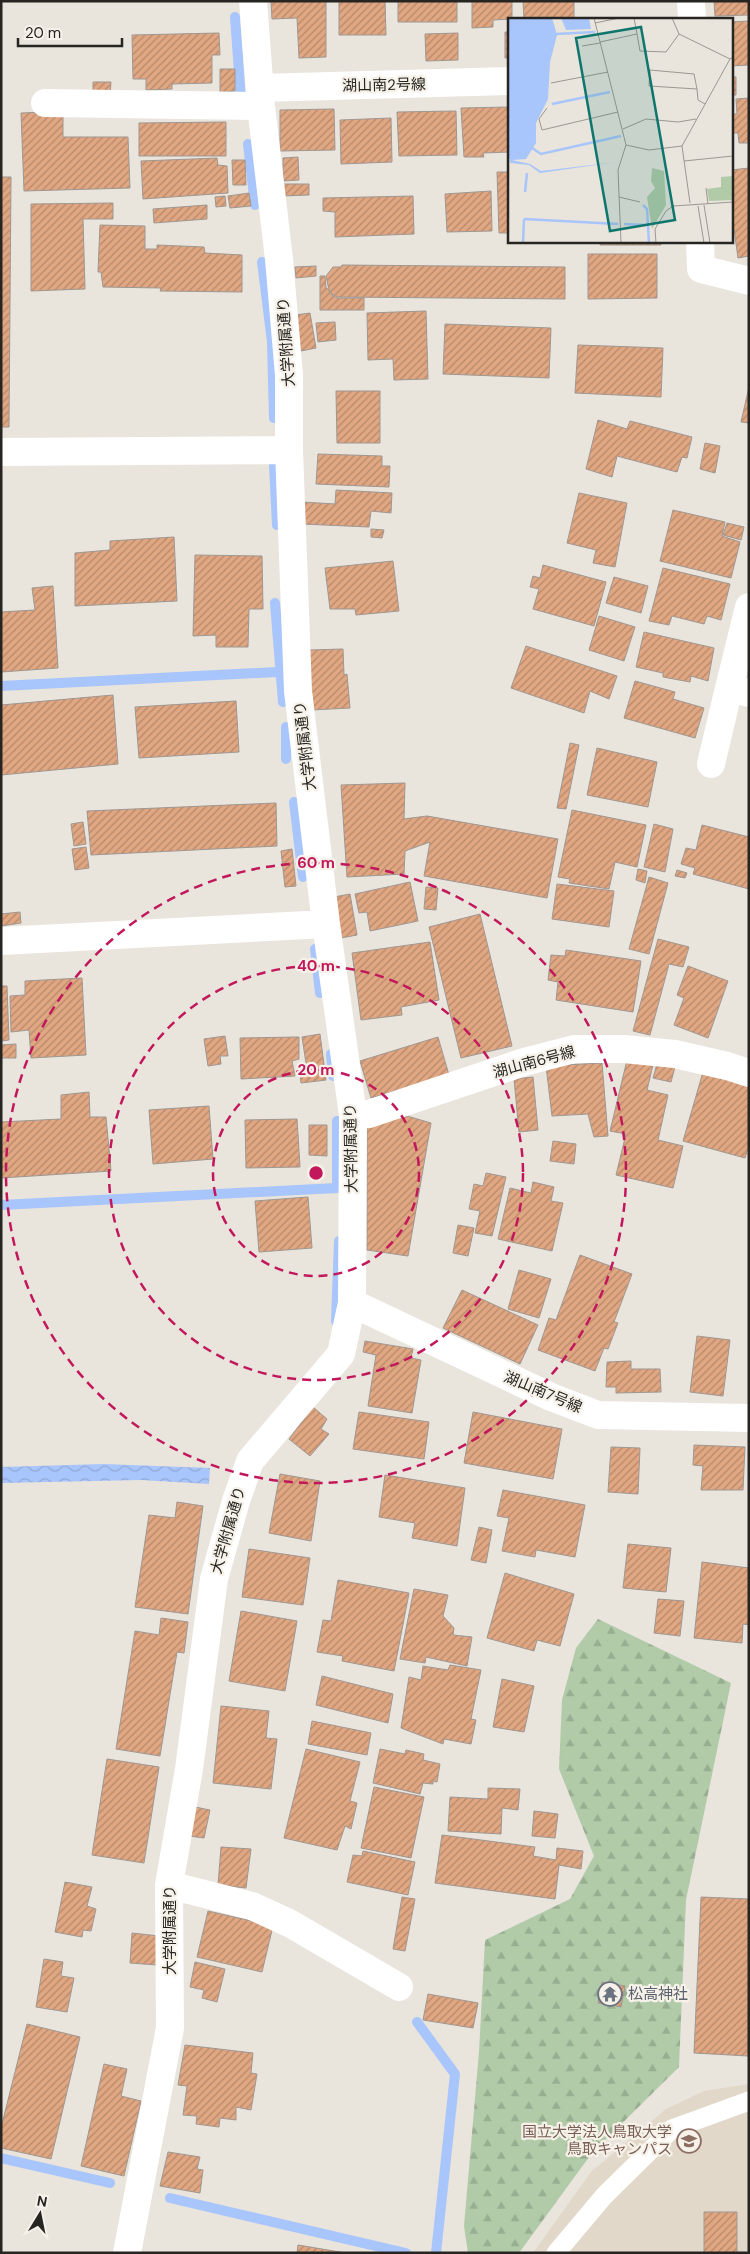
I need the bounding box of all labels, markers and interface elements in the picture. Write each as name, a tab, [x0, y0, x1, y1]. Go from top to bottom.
scale bar	[18, 15, 121, 47]
inset map	[508, 18, 732, 242]
text: 20 m	[25, 23, 61, 43]
street label: 湖山南2号線	[342, 74, 426, 96]
street label: 大学附属通り	[273, 296, 299, 388]
street label: 大学附属通り	[290, 700, 320, 792]
text: 60 m	[297, 853, 335, 873]
text: 40 m	[297, 956, 335, 976]
street label: 湖山南6号線	[491, 1041, 577, 1083]
text: 20 m	[298, 1060, 334, 1080]
street label: 大学附属通り	[340, 1103, 362, 1193]
centre of rings	[307, 1164, 325, 1182]
street label: 湖山南7号線	[501, 1367, 585, 1417]
street label: 大学附属通り	[206, 1484, 250, 1576]
street label: 大学附属通り	[160, 1885, 180, 1975]
temple icon: 松高神社	[597, 1981, 623, 2007]
place label: 松高神社	[628, 1984, 688, 2004]
place label: 国立大学法人鳥取大学 鳥取キャンパス	[522, 2122, 672, 2159]
school or university icon: 国立大学法人鳥取大学 鳥取キャンパス	[676, 2128, 702, 2154]
north arrow	[15, 2189, 65, 2239]
text: N	[36, 2191, 49, 2211]

